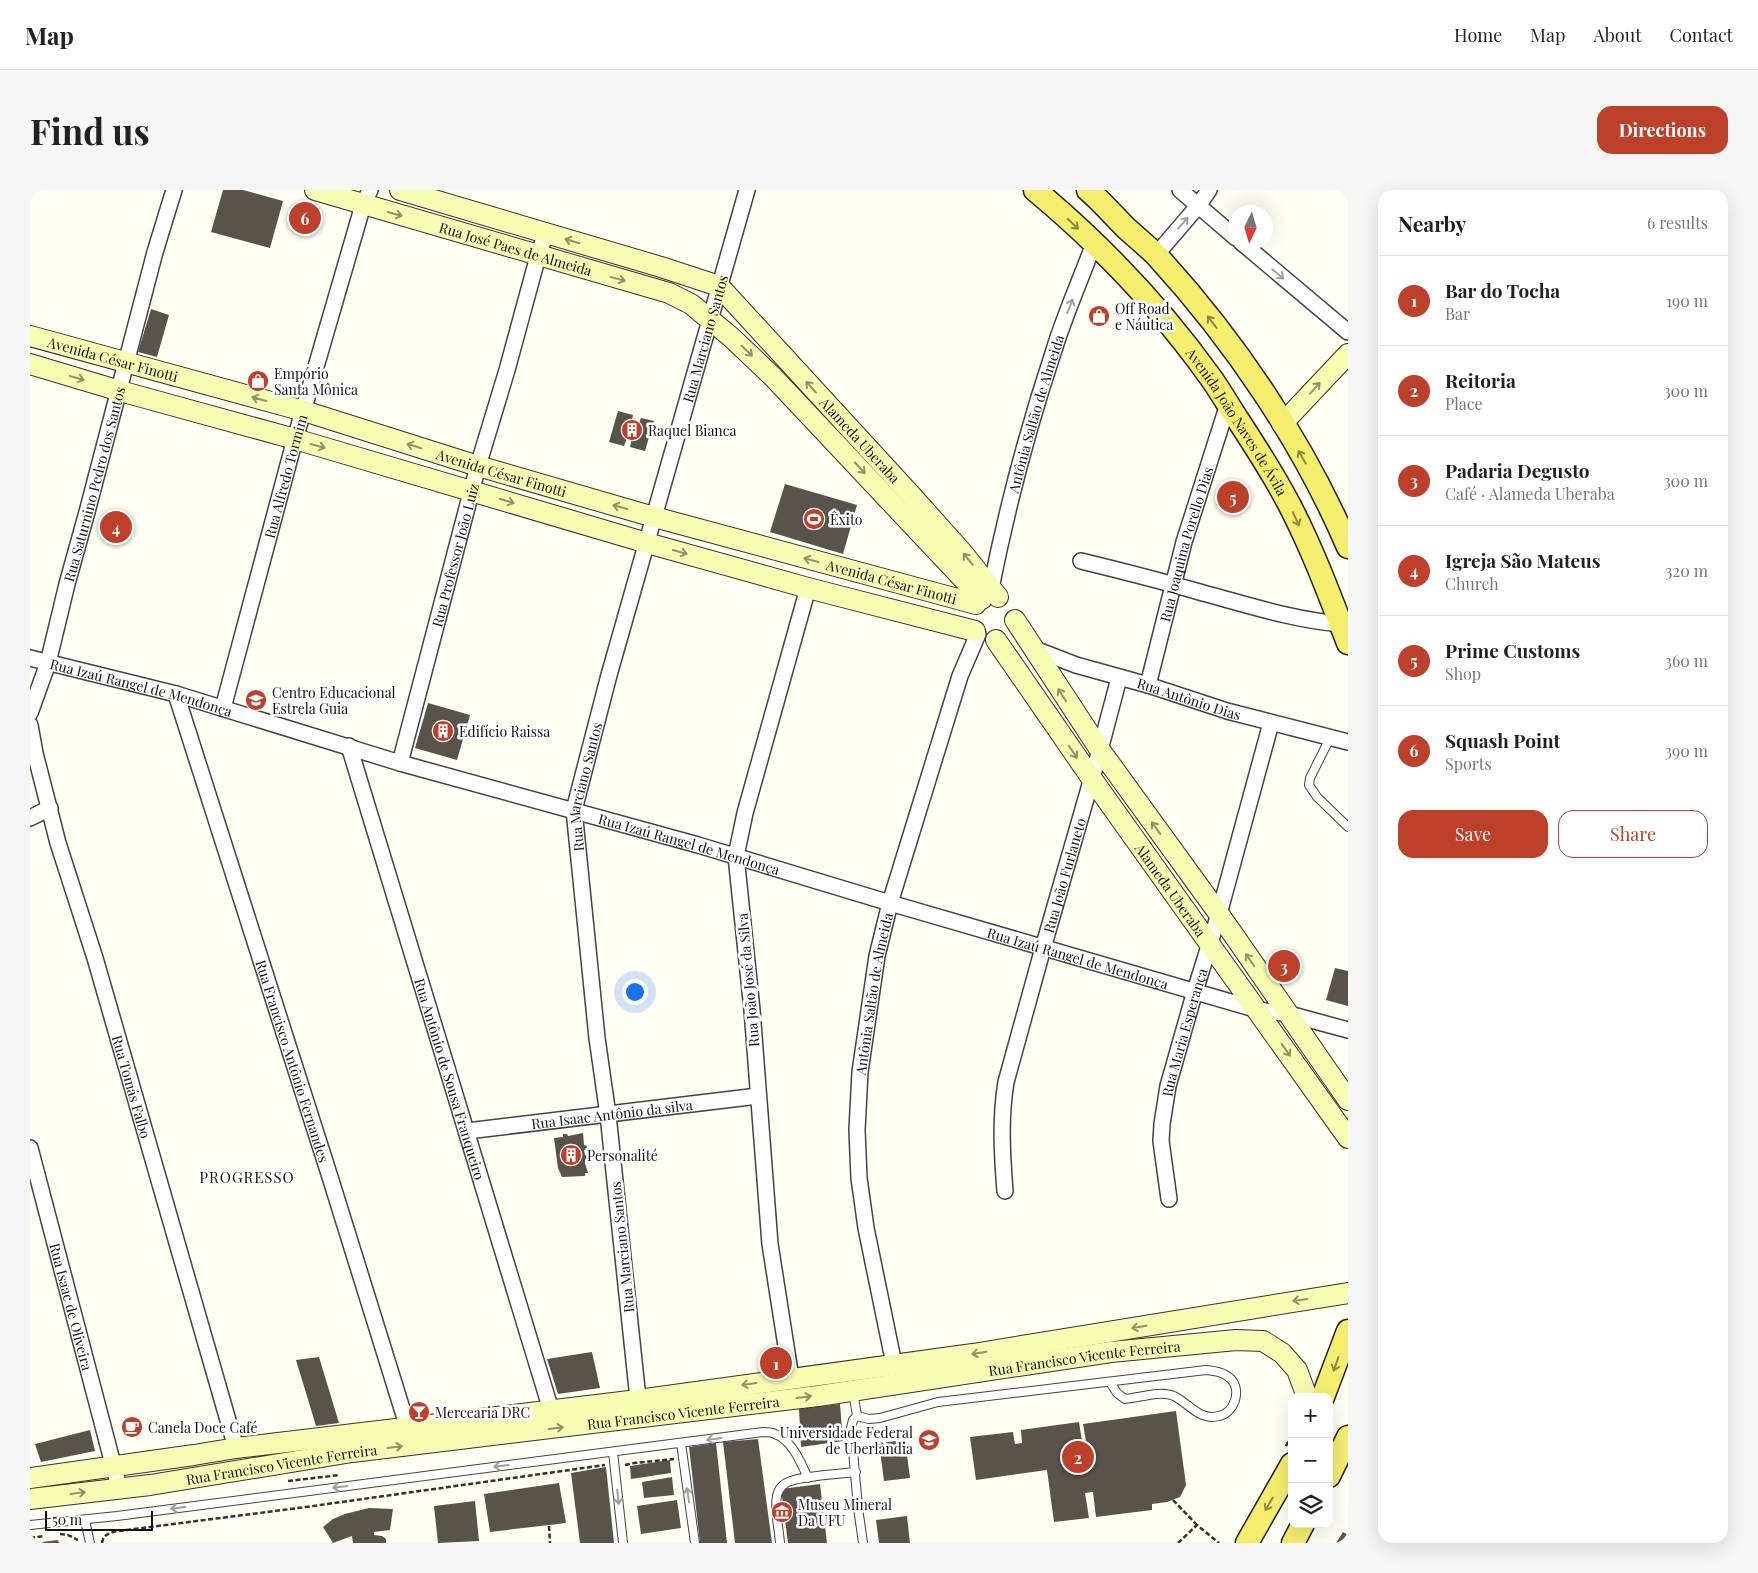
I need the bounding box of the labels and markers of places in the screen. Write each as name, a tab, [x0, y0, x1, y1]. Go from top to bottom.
pin: 6	[289, 199, 321, 237]
place label: Off Road e Náutica	[1115, 299, 1173, 334]
shop icon: Off Road e Náutica	[1087, 304, 1111, 328]
place label: Empório Santa Mônica	[274, 364, 358, 399]
shop icon: Empório Santa Mônica	[246, 369, 270, 393]
building icon: Raquel Bianca	[620, 418, 644, 442]
place label: Raquel Bianca	[648, 421, 737, 440]
pin: 5	[1217, 478, 1249, 516]
sports icon: Êxito	[802, 507, 826, 531]
pin: 4	[100, 508, 132, 546]
place label: Êxito	[830, 510, 863, 529]
place label: Centro Educacional Estrela Guia	[272, 683, 396, 718]
school or university icon: Centro Educacional Estrela Guia	[244, 688, 268, 712]
building icon: Edifício Raissa	[431, 719, 455, 743]
place label: Edifício Raissa	[459, 722, 550, 741]
pin: 3	[1268, 947, 1300, 985]
building icon: Personalité	[559, 1143, 583, 1167]
place label: Personalité	[587, 1146, 658, 1165]
pin: 1	[760, 1344, 792, 1382]
bar icon: Mercearia DRC	[407, 1400, 431, 1424]
place label: Mercearia DRC	[435, 1403, 530, 1422]
cafe icon: Canela Doce Café	[120, 1415, 144, 1439]
place label: Canela Doce Café	[148, 1418, 258, 1437]
place label: Universidade Federal de Uberlândia	[780, 1423, 913, 1458]
school or university icon: Universidade Federal de Uberlândia	[917, 1428, 941, 1452]
pin: 2	[1062, 1438, 1094, 1476]
place label: Museu Mineral Da UFU	[798, 1495, 892, 1530]
museum icon: Museu Mineral Da UFU	[770, 1500, 794, 1524]

